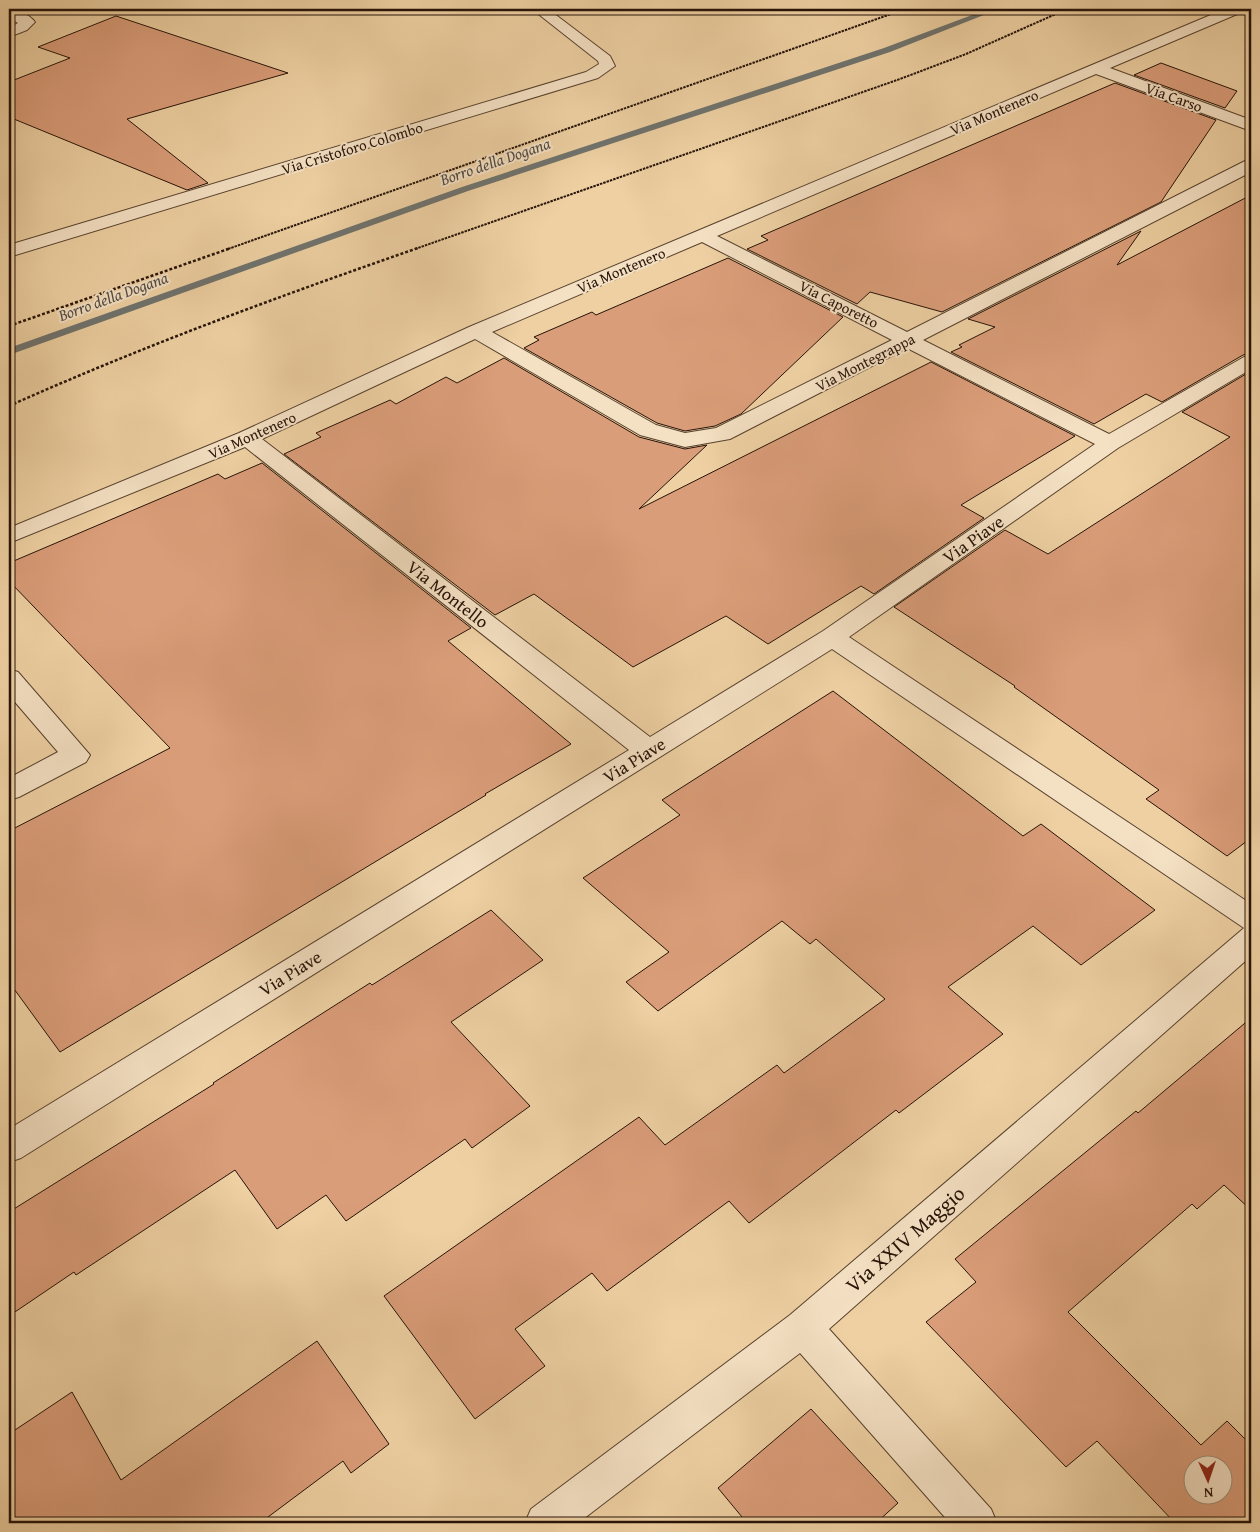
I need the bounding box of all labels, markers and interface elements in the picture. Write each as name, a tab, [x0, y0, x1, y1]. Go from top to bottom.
street label: Via Carso	[1142, 77, 1206, 117]
street label: Via Montenero	[947, 84, 1042, 140]
street label: Via Cristoforo Colombo	[279, 116, 425, 179]
water label: Borro della Dogana	[436, 131, 554, 191]
street label: Via Montenero	[574, 242, 669, 298]
water label: Borro della Dogana	[54, 265, 172, 327]
street label: Via Caporetto	[796, 275, 883, 333]
street label: Via Montegrappa	[812, 328, 918, 396]
street label: Via Montenero	[205, 406, 300, 464]
street label: Via Piave	[937, 508, 1009, 570]
street label: Via Montello	[401, 553, 495, 635]
street label: Via Piave	[597, 730, 671, 790]
street label: Via Piave	[253, 943, 327, 1003]
street label: Via XXIV Maggio	[838, 1178, 972, 1300]
north arrow	[1182, 1454, 1232, 1504]
text: N	[1203, 1483, 1214, 1503]

